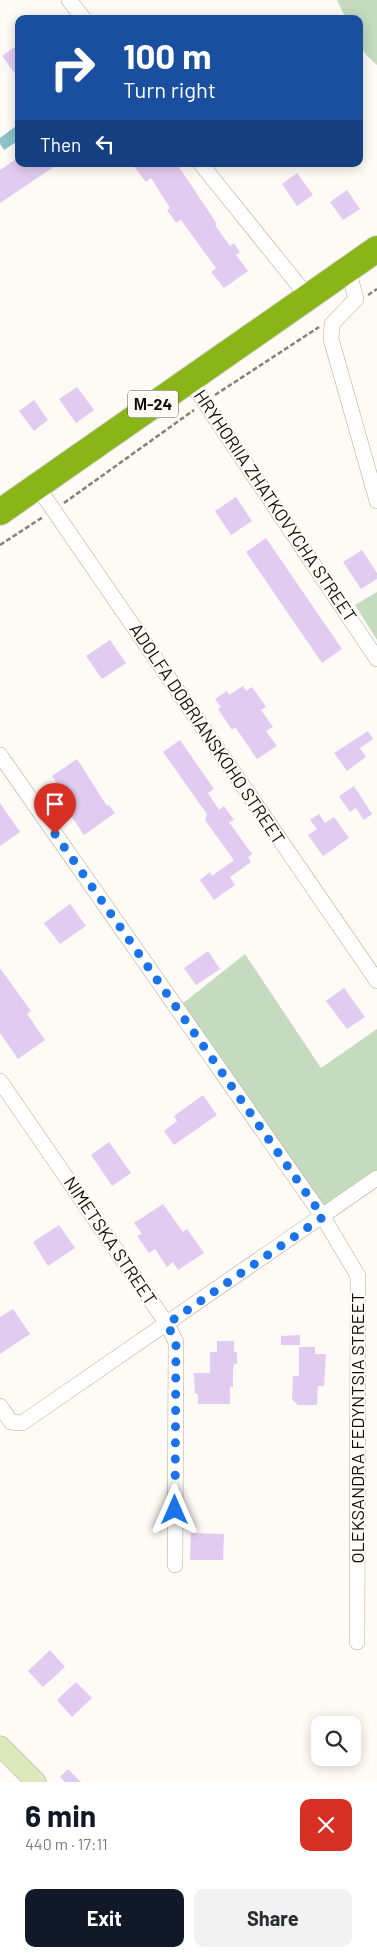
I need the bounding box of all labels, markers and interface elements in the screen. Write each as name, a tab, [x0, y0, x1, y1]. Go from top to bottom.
text: 100 m	[123, 34, 212, 76]
icon: right	[40, 35, 105, 100]
text: Turn right	[123, 76, 216, 102]
icon: left	[91, 130, 119, 158]
text: Then	[40, 133, 81, 156]
street label: HRYHORIIA ZHATKOVYCHA STREET	[190, 385, 362, 626]
road number: М-24	[128, 390, 178, 418]
street label: ADOLFA DOBRIANSKOHO STREET	[125, 619, 290, 848]
pin	[34, 783, 76, 834]
icon: arrive	[41, 790, 69, 818]
street label: NIMETSKA STREET	[60, 1172, 162, 1309]
street label: OLEKSANDRA FEDYNTSIA STREET	[346, 1292, 368, 1564]
position arrow	[148, 1483, 200, 1535]
map controls	[311, 1716, 361, 1766]
button: search	[311, 1716, 361, 1766]
text: 6 min	[25, 1797, 96, 1833]
button: close	[300, 1799, 352, 1851]
text: 440 m · 17:11	[25, 1834, 108, 1853]
button: Exit	[25, 1889, 184, 1947]
button: Share	[194, 1889, 352, 1947]

